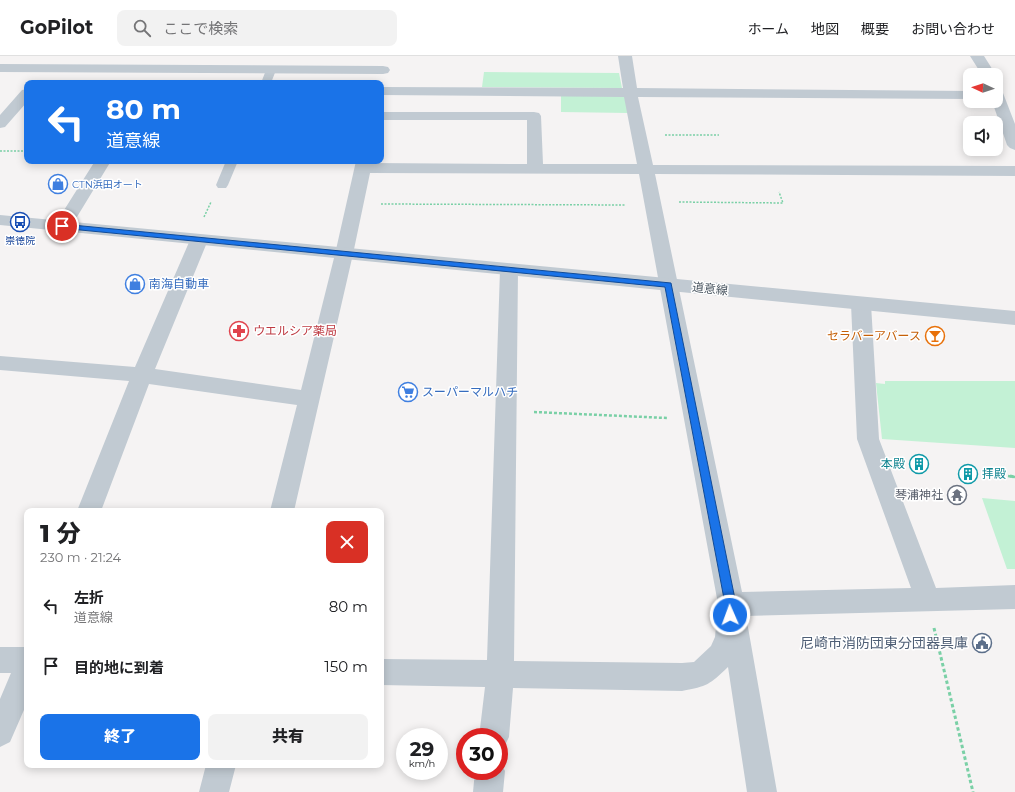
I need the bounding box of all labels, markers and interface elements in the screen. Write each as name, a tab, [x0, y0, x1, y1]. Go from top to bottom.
search box	[117, 10, 397, 46]
text: GoPilot	[20, 16, 93, 39]
icon: search	[131, 17, 153, 39]
text: ここで検索	[163, 19, 238, 38]
text: ホーム	[747, 20, 789, 38]
text: 地図	[811, 20, 839, 38]
text: 概要	[861, 20, 889, 38]
text: お問い合わせ	[911, 20, 995, 38]
north arrow	[963, 68, 1003, 108]
map controls	[963, 68, 1003, 156]
text: 80 m	[106, 92, 181, 126]
icon: left	[40, 96, 92, 148]
button: sound	[963, 116, 1003, 156]
text: 道意線	[106, 130, 160, 152]
shop icon: CTN浜田オート	[47, 173, 69, 195]
place label: CTN浜田オート	[72, 178, 143, 191]
pin	[45, 209, 79, 243]
bus stop icon: 崇徳院	[9, 211, 31, 233]
icon: arrive	[51, 215, 73, 237]
place label: 崇徳院	[5, 234, 35, 247]
shop icon: 南海自動車	[124, 273, 146, 295]
place label: 南海自動車	[149, 276, 209, 291]
street label: 道意線	[691, 279, 729, 298]
pharmacy icon: ウエルシア薬局	[228, 320, 250, 342]
place label: ウエルシア薬局	[253, 323, 337, 338]
bar icon: セラバーアバース	[924, 325, 946, 347]
place label: セラバーアバース	[827, 328, 921, 343]
supermarket icon: スーパーマルハチ	[397, 381, 419, 403]
place label: スーパーマルハチ	[422, 384, 518, 399]
building icon: 本殿	[908, 453, 930, 475]
place label: 本殿	[881, 456, 905, 471]
building icon: 拝殿	[957, 463, 979, 485]
place label: 拝殿	[982, 466, 1006, 481]
temple icon: 琴浦神社	[946, 484, 968, 506]
place label: 琴浦神社	[895, 487, 943, 502]
text: 1 分	[40, 519, 81, 548]
button: close	[326, 521, 368, 563]
text: 230 m · 21:24	[40, 549, 121, 565]
text: 左折	[74, 588, 104, 607]
position arrow	[709, 594, 751, 636]
icon: left	[40, 595, 62, 617]
text: 80 m	[329, 597, 368, 616]
text: 道意線	[74, 609, 113, 625]
public building icon: 尼崎市消防団東分団器具庫	[971, 632, 993, 654]
place label: 尼崎市消防団東分団器具庫	[800, 634, 968, 652]
icon: arrive	[40, 655, 62, 677]
text: 150 m	[324, 657, 368, 676]
text: 目的地に到着	[74, 658, 164, 677]
button: 終了	[40, 714, 200, 760]
button: 共有	[208, 714, 368, 760]
speed limit sign: 30	[456, 728, 508, 780]
text: 29	[410, 737, 434, 761]
text: km/h	[409, 757, 435, 770]

